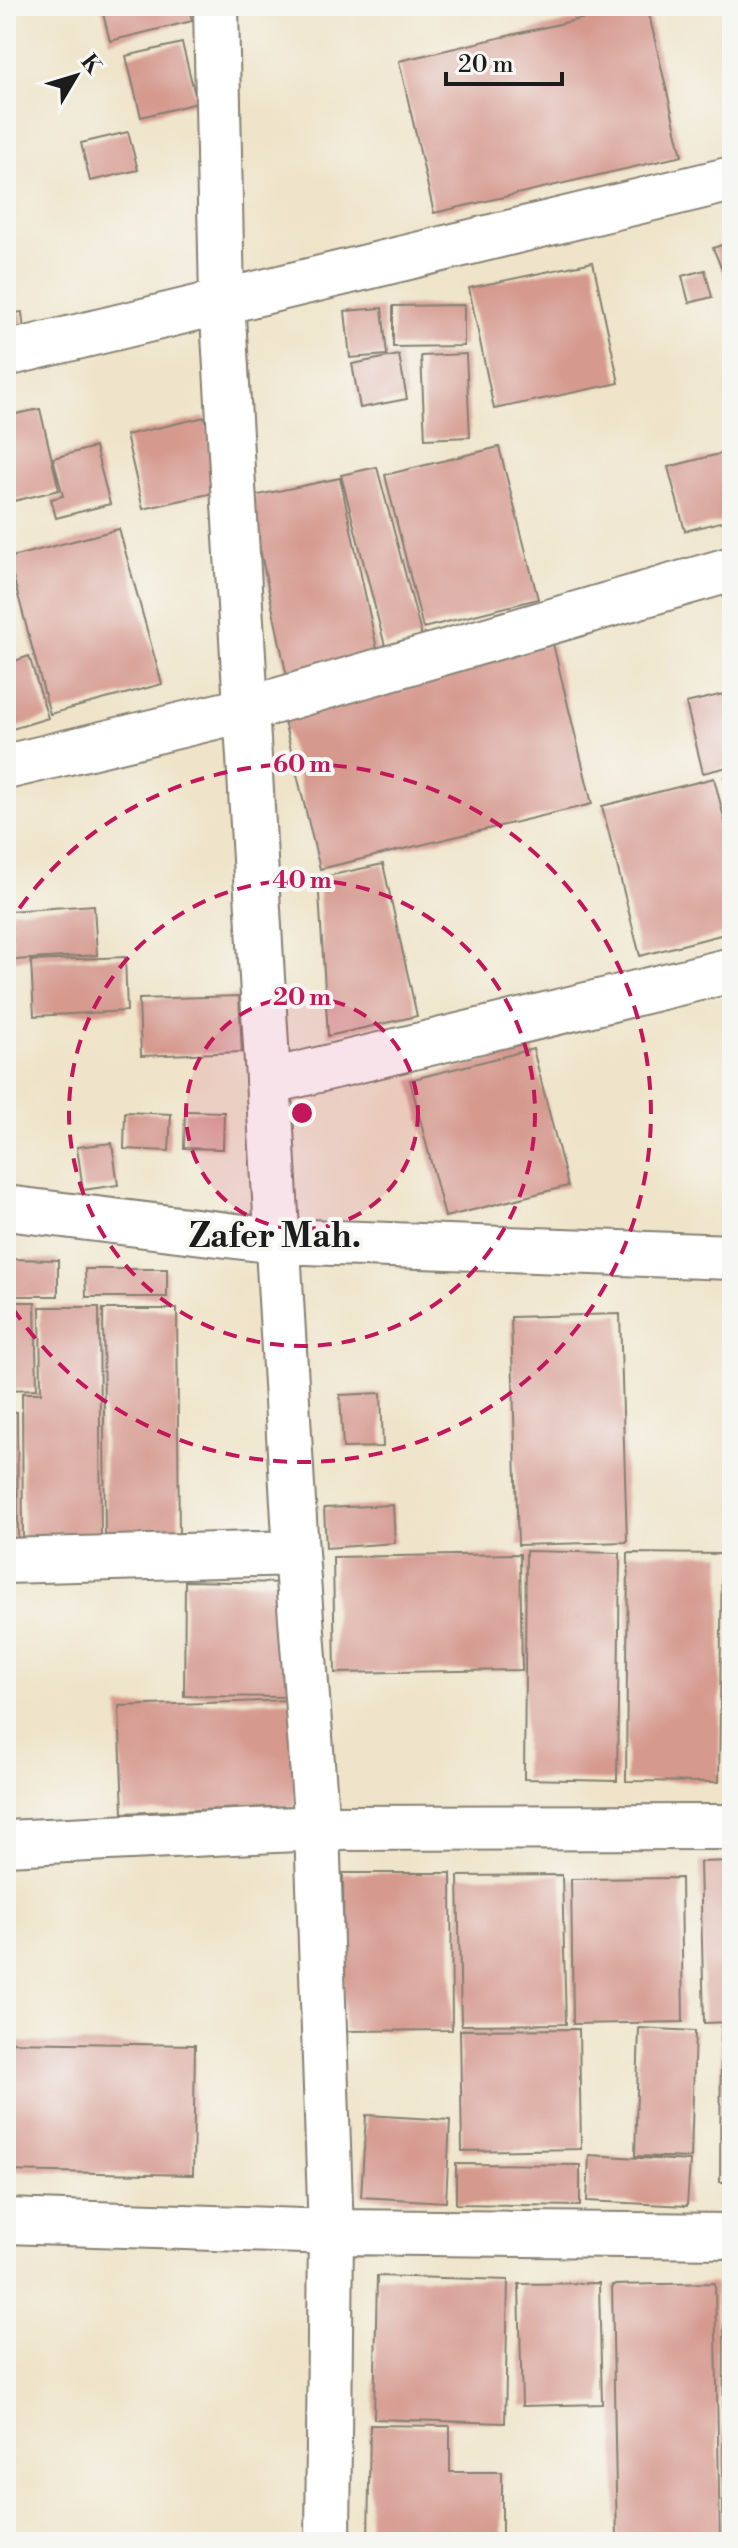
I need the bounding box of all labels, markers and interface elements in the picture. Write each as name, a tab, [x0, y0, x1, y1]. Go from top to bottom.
north arrow	[36, 36, 116, 116]
scale bar	[446, 36, 562, 86]
text: K	[74, 49, 107, 81]
text: 20 m	[458, 50, 514, 80]
text: 60 m	[273, 750, 331, 780]
text: 40 m	[272, 866, 332, 896]
text: 20 m	[273, 983, 331, 1013]
centre of rings	[288, 1099, 316, 1127]
district label: Zafer Mah.	[189, 1216, 361, 1258]

